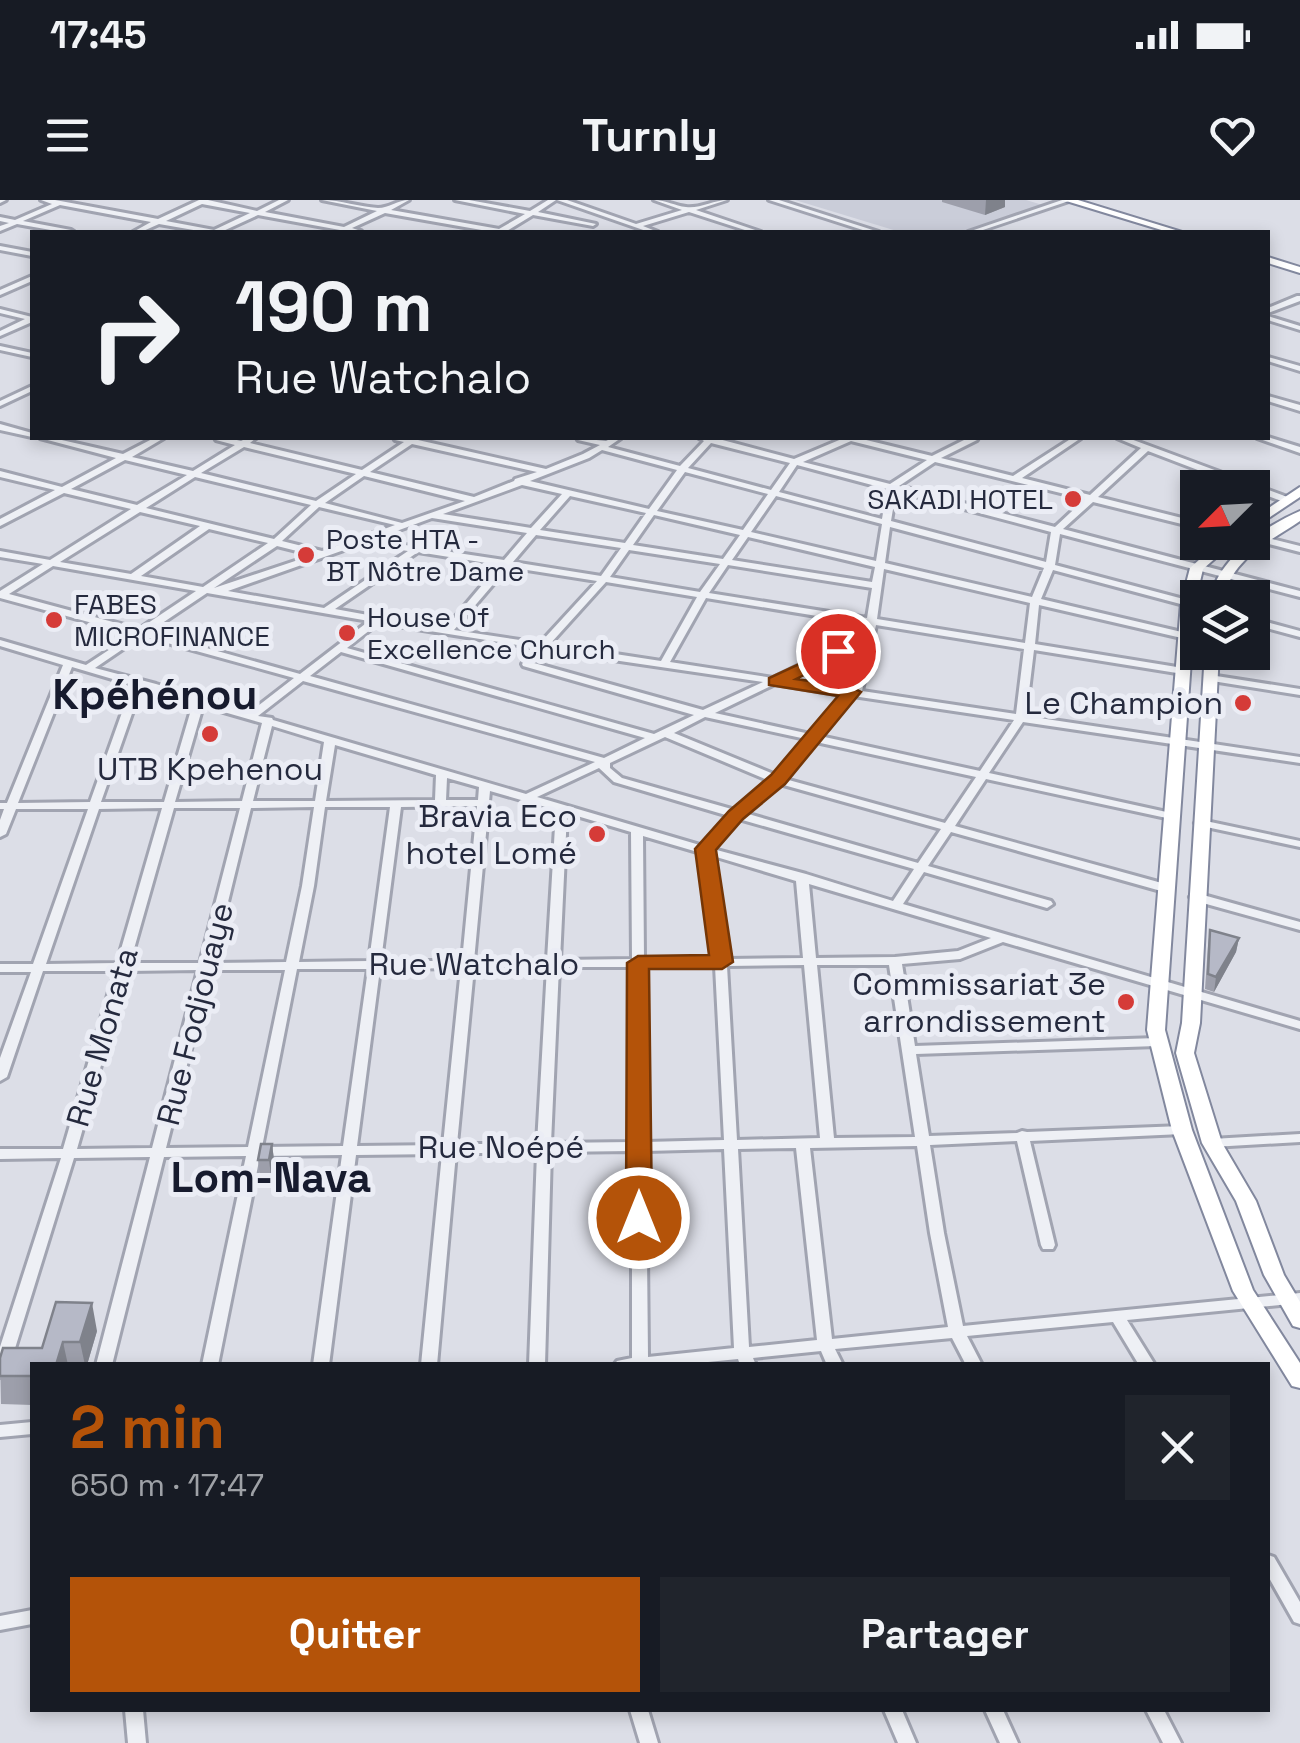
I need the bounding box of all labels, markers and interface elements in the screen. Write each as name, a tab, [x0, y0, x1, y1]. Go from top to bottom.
text: 17:45	[50, 11, 147, 59]
text: Turnly	[582, 107, 718, 164]
icon: menu	[40, 108, 95, 163]
icon: heart	[1205, 108, 1260, 163]
text: 190 m	[235, 262, 433, 351]
icon: right	[70, 270, 200, 400]
text: Rue Watchalo	[235, 349, 531, 406]
north arrow	[1180, 470, 1270, 560]
map controls	[1180, 470, 1270, 670]
place label: SAKADI HOTEL	[867, 481, 1053, 517]
marker: SAKADI HOTEL	[1062, 488, 1084, 510]
place label: Poste HTA - BT Nôtre Dame	[326, 521, 524, 589]
marker: Poste HTA - BT Nôtre Dame	[295, 544, 317, 566]
button: layers	[1180, 580, 1270, 670]
place label: FABES MICROFINANCE	[74, 586, 270, 654]
place label: House Of Excellence Church	[367, 599, 616, 667]
marker: FABES MICROFINANCE	[43, 609, 65, 631]
pin	[796, 609, 881, 694]
marker: House Of Excellence Church	[336, 622, 358, 644]
icon: arrive	[811, 624, 866, 679]
district label: Kpéhénou	[53, 668, 257, 721]
place label: Le Champion	[1025, 683, 1223, 723]
marker: Le Champion	[1232, 692, 1254, 714]
marker: UTB Kpehenou	[199, 723, 221, 745]
place label: UTB Kpehenou	[97, 749, 323, 789]
place label: Bravia Eco hotel Lomé	[405, 796, 577, 873]
marker: Bravia Eco hotel Lomé	[586, 823, 608, 845]
street label: Rue Fodjouaye	[148, 898, 242, 1130]
street label: Rue Monata	[57, 943, 147, 1131]
street label: Rue Watchalo	[369, 944, 579, 984]
place label: Commissariat 3e arrondissement	[852, 964, 1106, 1041]
marker: Commissariat 3e arrondissement	[1115, 991, 1137, 1013]
street label: Rue Noépé	[418, 1127, 584, 1167]
district label: Lom-Nava	[171, 1151, 371, 1204]
position arrow	[587, 1166, 691, 1270]
text: 2 min	[70, 1389, 225, 1466]
button: close	[1125, 1395, 1230, 1500]
text: 650 m · 17:47	[70, 1465, 264, 1505]
button: Quitter	[70, 1577, 640, 1692]
button: Partager	[660, 1577, 1230, 1692]

